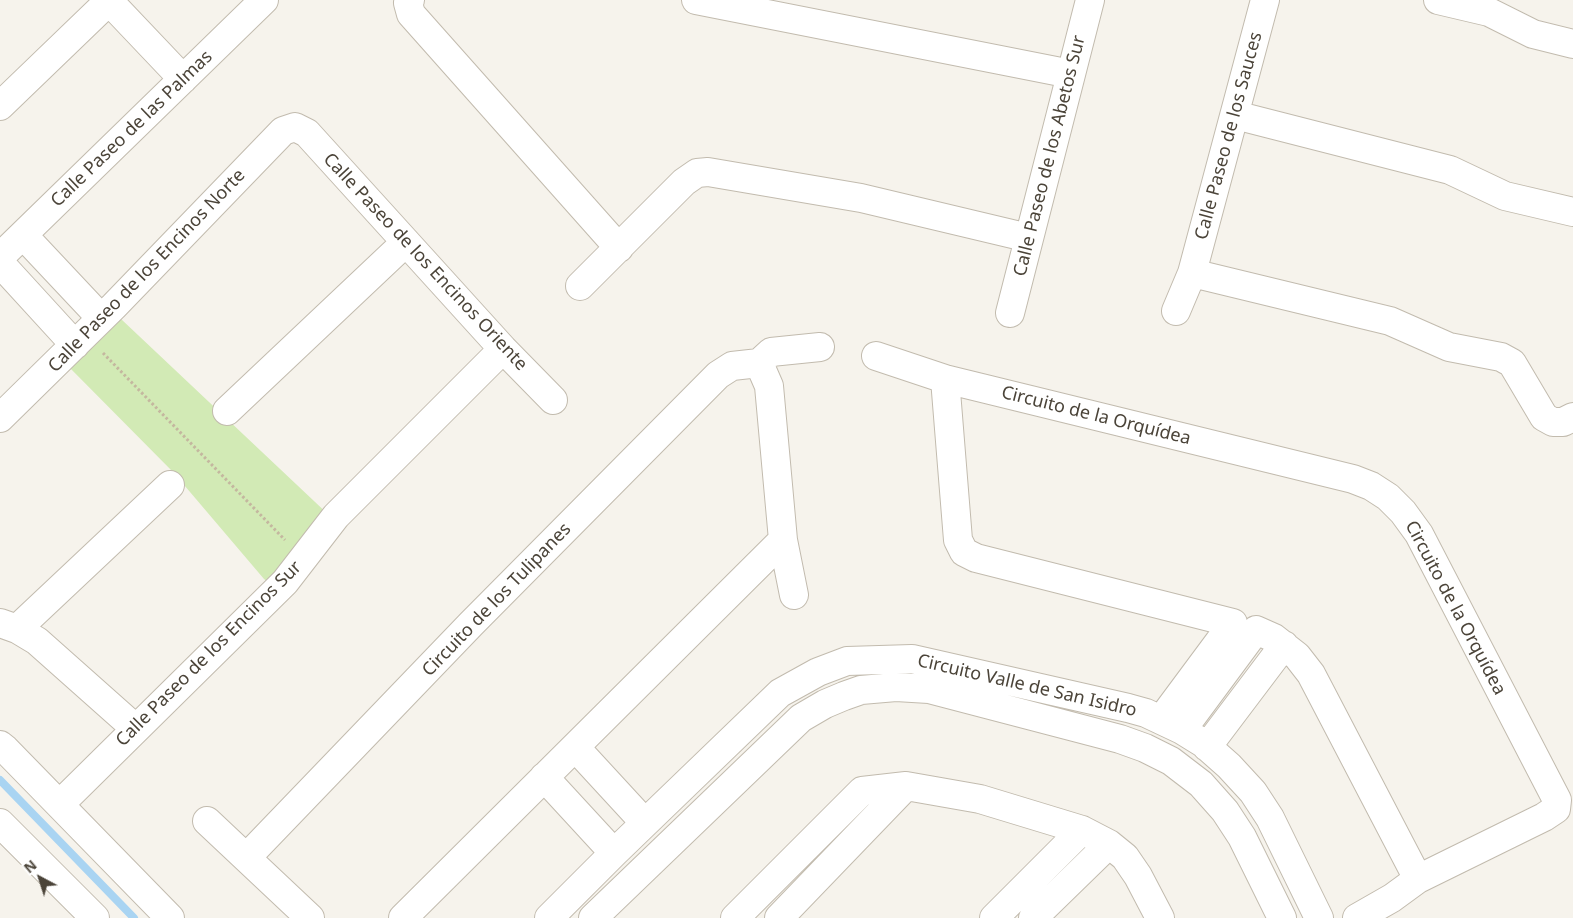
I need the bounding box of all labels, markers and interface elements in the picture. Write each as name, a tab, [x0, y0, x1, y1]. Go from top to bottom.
street label: Calle Paseo de los Sauces	[1191, 30, 1267, 242]
street label: Calle Paseo de los Abetos Sur	[1010, 33, 1090, 279]
street label: Calle Paseo de las Palmas	[47, 46, 217, 212]
street label: Calle Paseo de los Encinos Oriente	[318, 149, 532, 375]
street label: Calle Paseo de los Encinos Norte	[44, 165, 250, 377]
street label: Circuito de la Orquídea	[999, 382, 1193, 450]
street label: Circuito de la Orquídea	[1400, 517, 1510, 699]
street label: Circuito de los Tulipanes	[418, 519, 576, 681]
street label: Calle Paseo de los Encinos Sur	[112, 557, 306, 751]
street label: Circuito Valle de San Isidro	[915, 650, 1139, 722]
north arrow	[15, 853, 65, 903]
text: N	[20, 855, 41, 877]

